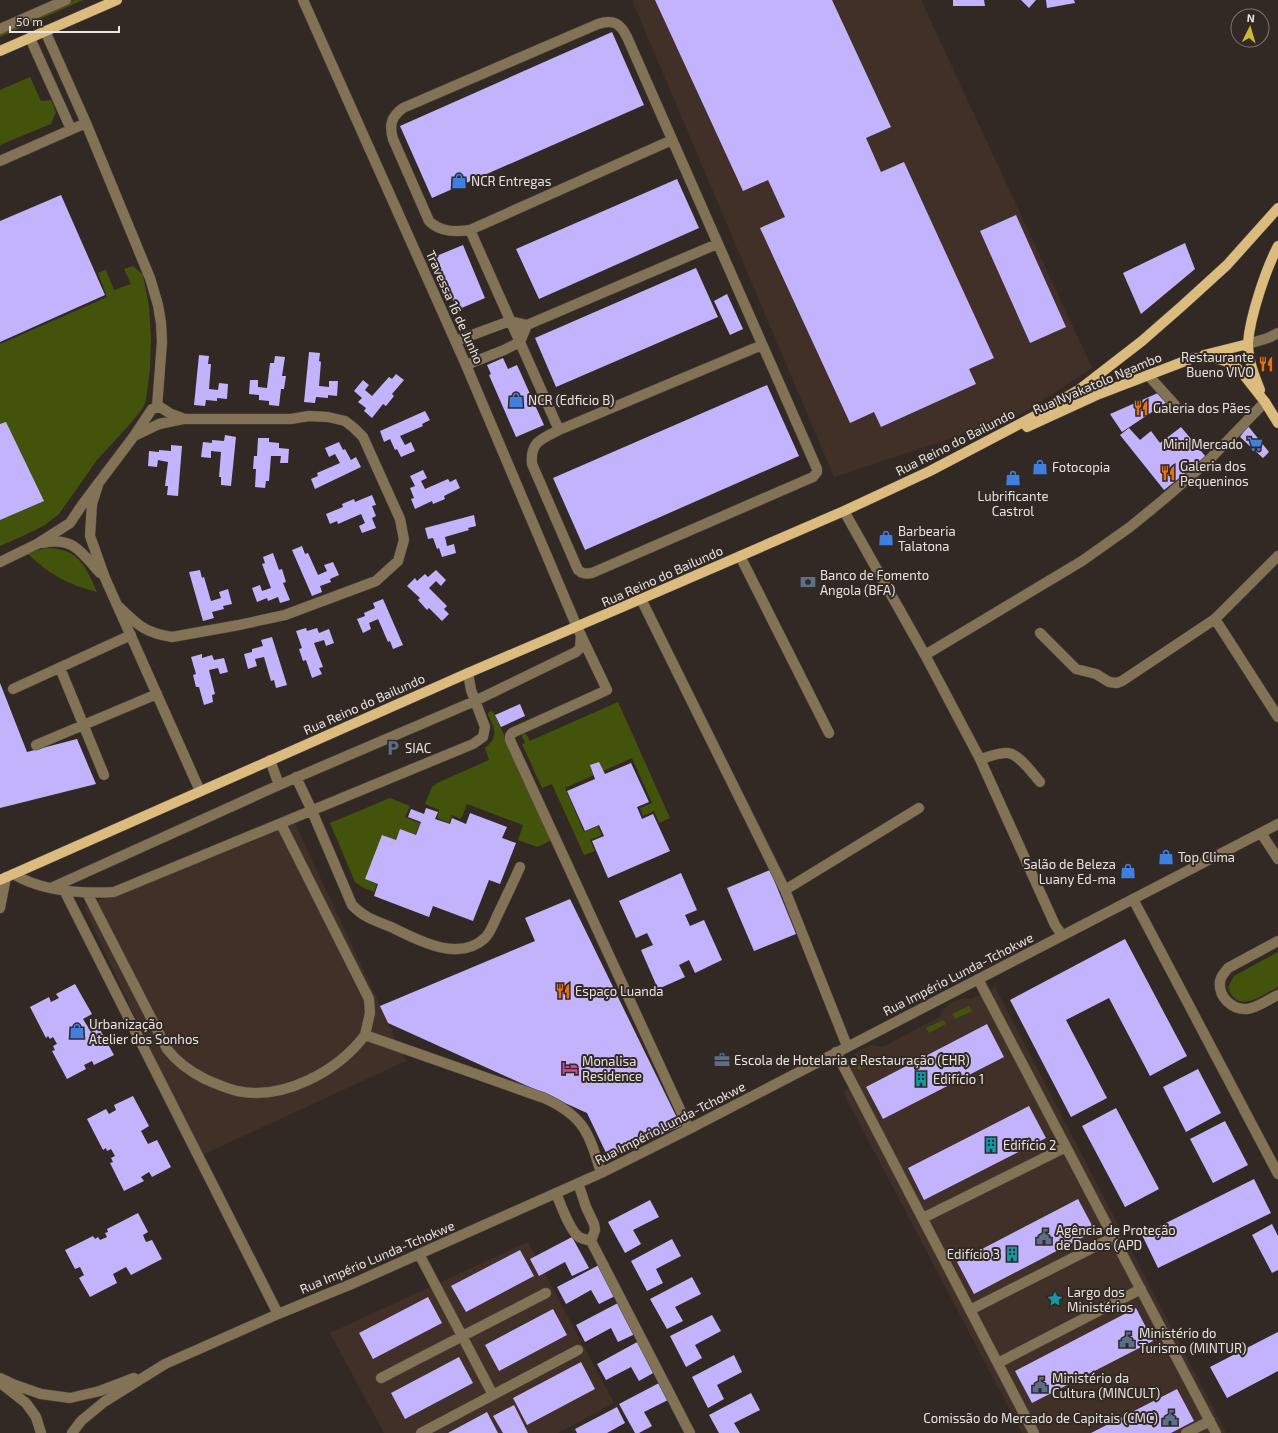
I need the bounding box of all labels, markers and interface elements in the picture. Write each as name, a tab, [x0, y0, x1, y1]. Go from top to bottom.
scale bar	[10, 8, 119, 34]
north arrow	[1230, 8, 1270, 48]
text: N	[1246, 11, 1255, 24]
text: 50 m	[16, 14, 43, 28]
shop icon: NCR Entregas	[450, 172, 468, 190]
place label: NCR Entregas	[471, 173, 551, 189]
street label: Travessa 16 de Junho	[423, 248, 487, 366]
street label: Rua Nyakatolo Ngambo	[1030, 349, 1164, 417]
place label: Restaurante Bueno VIVO	[1181, 349, 1254, 380]
restaurant icon: Restaurante Bueno VIVO	[1257, 355, 1275, 373]
shop icon: NCR (Edficio B)	[507, 391, 525, 409]
place label: NCR (Edficio B)	[528, 392, 614, 408]
restaurant icon: Galeria dos Pães	[1132, 399, 1150, 417]
place label: Galeria dos Pães	[1153, 400, 1250, 416]
street label: Rua Reino do Bailundo	[893, 405, 1017, 479]
supermarket icon: Mini Mercado	[1246, 435, 1264, 453]
place label: Mini Mercado	[1163, 436, 1243, 452]
shop icon: Fotocopia	[1031, 458, 1049, 476]
place label: Galeria dos Pequeninos	[1180, 458, 1249, 489]
place label: Fotocopia	[1052, 459, 1110, 475]
restaurant icon: Galeria dos Pequeninos	[1159, 464, 1177, 482]
shop icon: Lubrificante Castrol	[1004, 469, 1022, 487]
place label: Lubrificante Castrol	[978, 488, 1048, 519]
place label: Barbearia Talatona	[898, 523, 956, 554]
shop icon: Barbearia Talatona	[877, 529, 895, 547]
street label: Rua Reino do Bailundo	[599, 542, 725, 610]
place label: Banco de Fomento Angola (BFA)	[820, 567, 929, 598]
bank icon: Banco de Fomento Angola (BFA)	[799, 573, 817, 591]
street label: Rua Reino do Bailundo	[301, 670, 427, 738]
parking icon: SIAC	[384, 739, 402, 757]
place label: SIAC	[405, 740, 431, 756]
shop icon: Top Clima	[1157, 848, 1175, 866]
place label: Top Clima	[1178, 849, 1235, 865]
place label: Salão de Beleza Luany Ed-ma	[1023, 856, 1116, 887]
shop icon: Salão de Beleza Luany Ed-ma	[1119, 862, 1137, 880]
street label: Rua Império Lunda-Tchokwe	[880, 929, 1036, 1019]
restaurant icon: Espaço Luanda	[554, 982, 572, 1000]
place label: Espaço Luanda	[575, 983, 663, 1000]
place label: Urbanização Atelier dos Sonhos	[89, 1016, 199, 1047]
shop icon: Urbanização Atelier dos Sonhos	[68, 1022, 86, 1040]
office icon: Escola de Hotelaria e Restauração (EHR)	[713, 1051, 731, 1069]
place label: Escola de Hotelaria e Restauração (EHR)	[734, 1052, 970, 1069]
place label: Monalisa Residence	[582, 1053, 642, 1084]
hotel icon: Monalisa Residence	[561, 1059, 579, 1077]
building icon: Edifício 1	[912, 1070, 930, 1088]
place label: Edifício 1	[933, 1071, 984, 1087]
street label: Rua Império Lunda-Tchokwe	[592, 1078, 748, 1168]
building icon: Edifício 2	[982, 1136, 1000, 1154]
place label: Edifício 2	[1003, 1137, 1056, 1153]
street label: Rua Império Lunda-Tchokwe	[297, 1217, 457, 1297]
place label: Agência de Proteção de Dados (APD	[1056, 1222, 1176, 1253]
public building icon: Agência de Proteção de Dados (APD	[1035, 1228, 1053, 1246]
building icon: Edifício 3	[1003, 1245, 1021, 1263]
place label: Edifício 3	[947, 1246, 1000, 1262]
place label: Largo dos Ministérios	[1067, 1284, 1133, 1315]
place icon: Largo dos Ministérios	[1046, 1290, 1064, 1308]
place label: Ministério do Turismo (MINTUR)	[1139, 1325, 1246, 1356]
public building icon: Ministério do Turismo (MINTUR)	[1118, 1331, 1136, 1349]
place label: Ministério da Cultura (MINCULT)	[1052, 1370, 1160, 1401]
public building icon: Ministério da Cultura (MINCULT)	[1031, 1376, 1049, 1394]
public building icon: Comissão do Mercado de Capitais (CMC)	[1161, 1409, 1179, 1427]
place label: Comissão do Mercado de Capitais (CMC)	[923, 1410, 1158, 1426]

